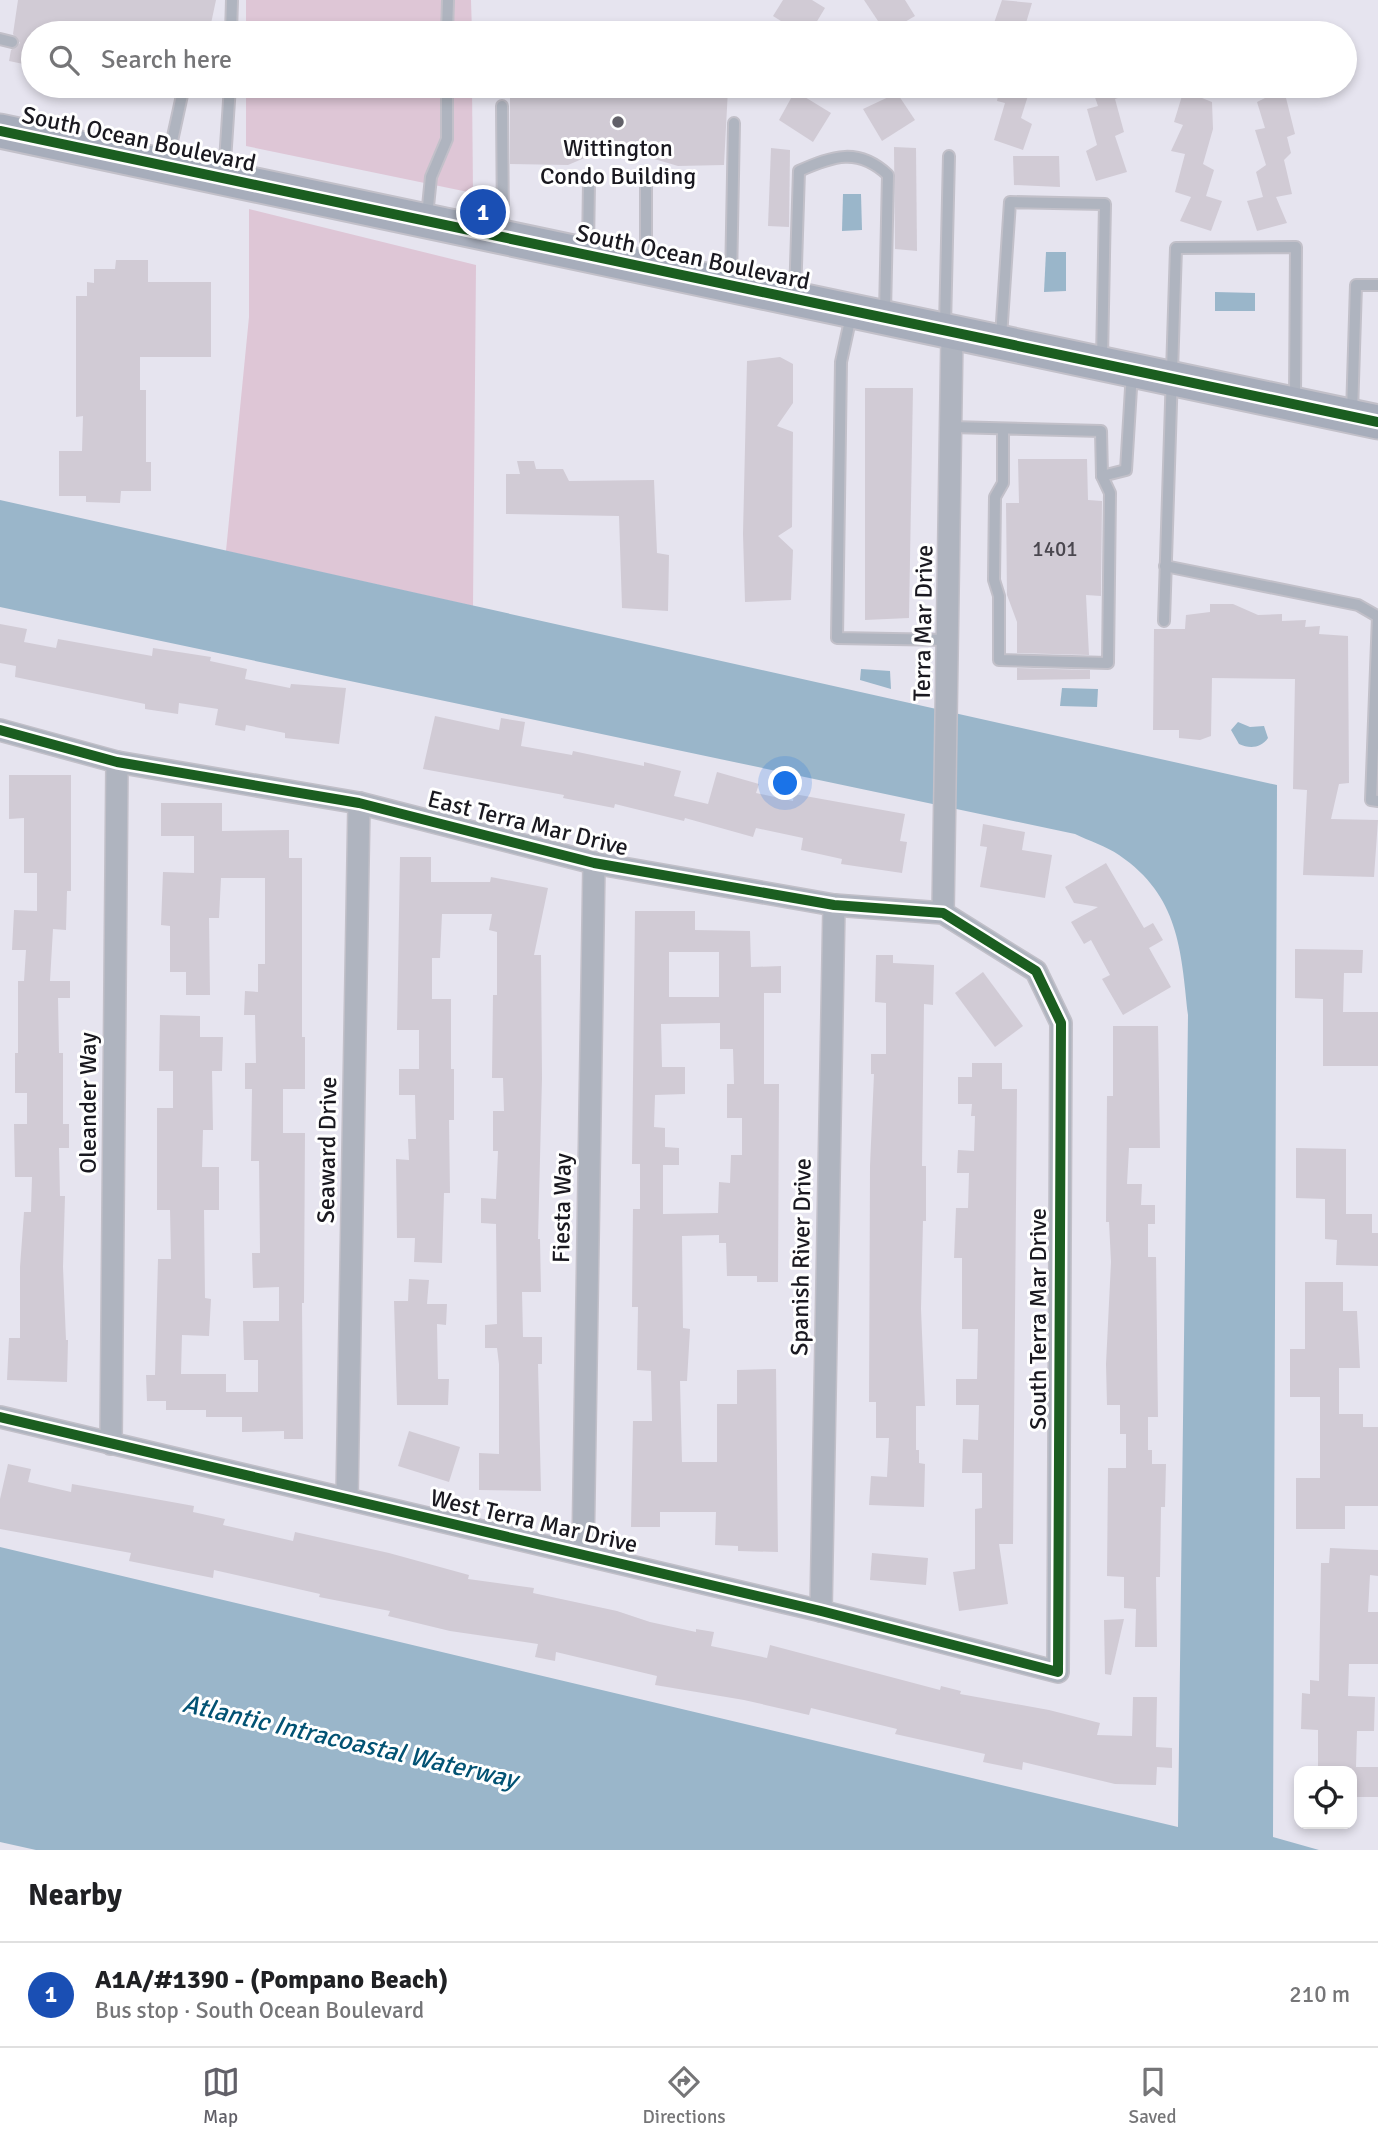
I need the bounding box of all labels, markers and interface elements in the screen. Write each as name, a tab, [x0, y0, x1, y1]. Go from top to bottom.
search box	[21, 21, 1357, 98]
icon: search	[45, 41, 83, 79]
text: Search here	[101, 44, 232, 76]
street label: South Ocean Boulevard	[19, 100, 259, 178]
marker: Wittington Condo Building	[610, 114, 626, 130]
place label: Wittington Condo Building	[540, 133, 696, 191]
pin: 1	[460, 186, 506, 238]
street label: South Ocean Boulevard	[573, 218, 813, 296]
house number: 1401	[1032, 536, 1078, 562]
street label: Terra Mar Drive	[907, 545, 939, 701]
your location	[768, 766, 802, 800]
street label: East Terra Mar Drive	[424, 784, 632, 862]
street label: Oleander Way	[73, 1032, 103, 1174]
street label: Seaward Drive	[311, 1076, 343, 1224]
street label: Fiesta Way	[546, 1153, 578, 1263]
street label: Spanish River Drive	[784, 1158, 818, 1356]
street label: South Terra Mar Drive	[1023, 1208, 1053, 1430]
street label: West Terra Mar Drive	[427, 1483, 641, 1559]
water label: Atlantic Intracoastal Waterway	[179, 1688, 523, 1797]
map controls	[1294, 1766, 1357, 1829]
button: locate	[1294, 1766, 1357, 1829]
text: Nearby	[28, 1877, 122, 1914]
text: A1A/#1390 - (Pompano Beach)	[95, 1964, 448, 1996]
text: 1	[45, 1980, 57, 2009]
text: 210 m	[1289, 1980, 1350, 2009]
text: Bus stop · South Ocean Boulevard	[95, 1996, 424, 2025]
tab: Map	[202, 2063, 240, 2129]
tab: Directions	[643, 2063, 726, 2129]
tab: Saved	[1129, 2063, 1176, 2129]

